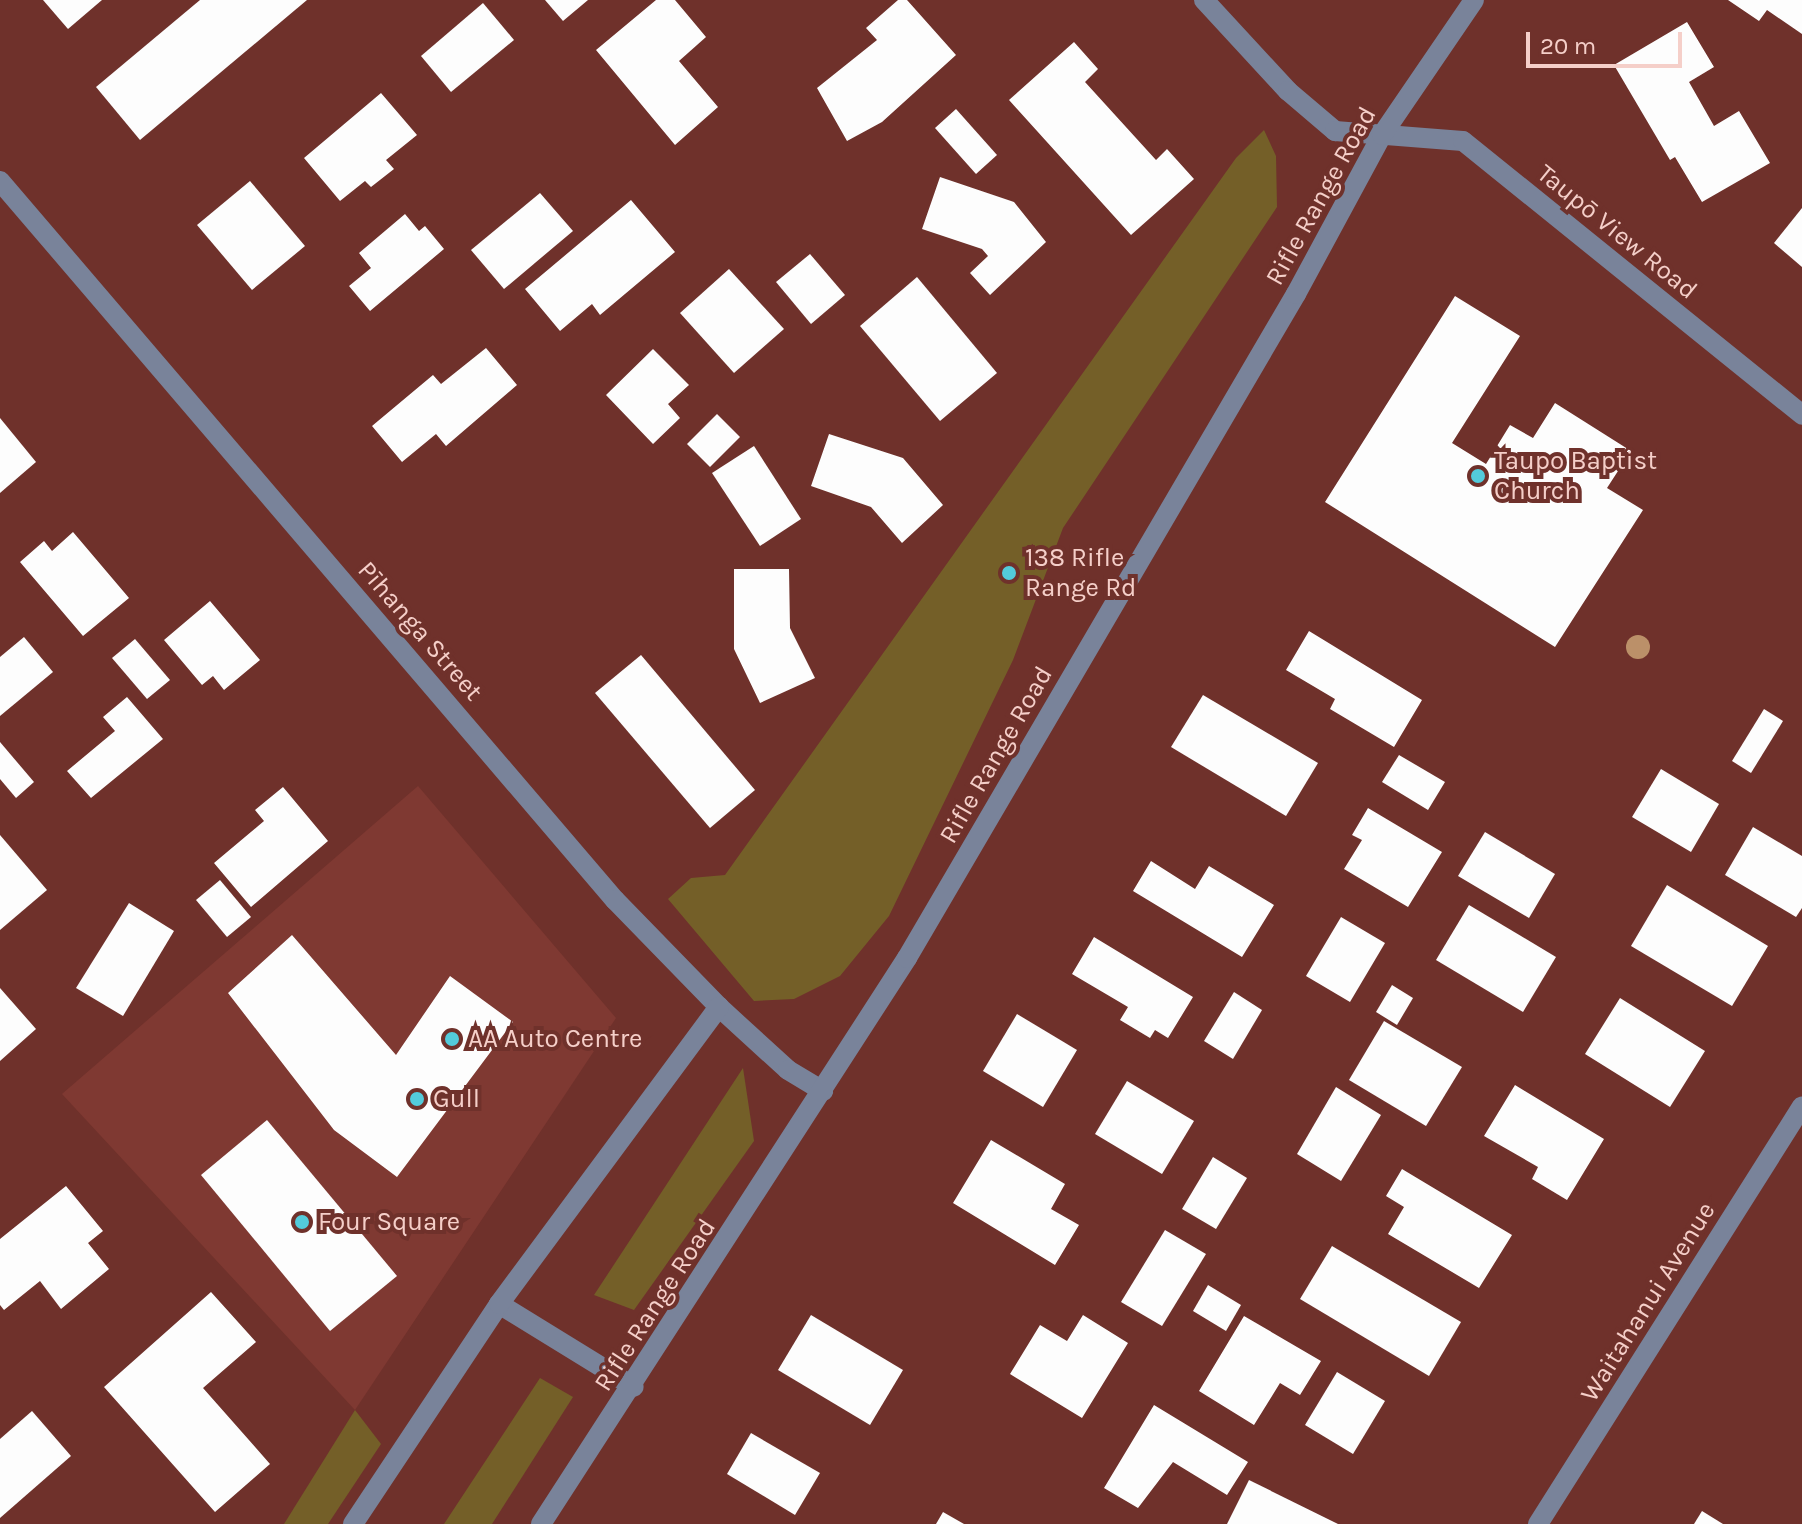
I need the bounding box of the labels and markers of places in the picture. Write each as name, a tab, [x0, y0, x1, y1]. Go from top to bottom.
place label: Taupo Baptist Church	[1494, 445, 1657, 506]
marker: Taupo Baptist Church	[1469, 467, 1487, 485]
place label: 138 Rifle Range Rd	[1025, 542, 1136, 604]
marker: 138 Rifle Range Rd	[1000, 564, 1018, 582]
place label: AA Auto Centre	[468, 1023, 642, 1055]
marker: AA Auto Centre	[443, 1030, 461, 1048]
place label: Gull	[433, 1083, 480, 1115]
marker: Gull	[408, 1090, 426, 1108]
place label: Four Square	[318, 1206, 460, 1238]
marker: Four Square	[293, 1213, 311, 1231]

